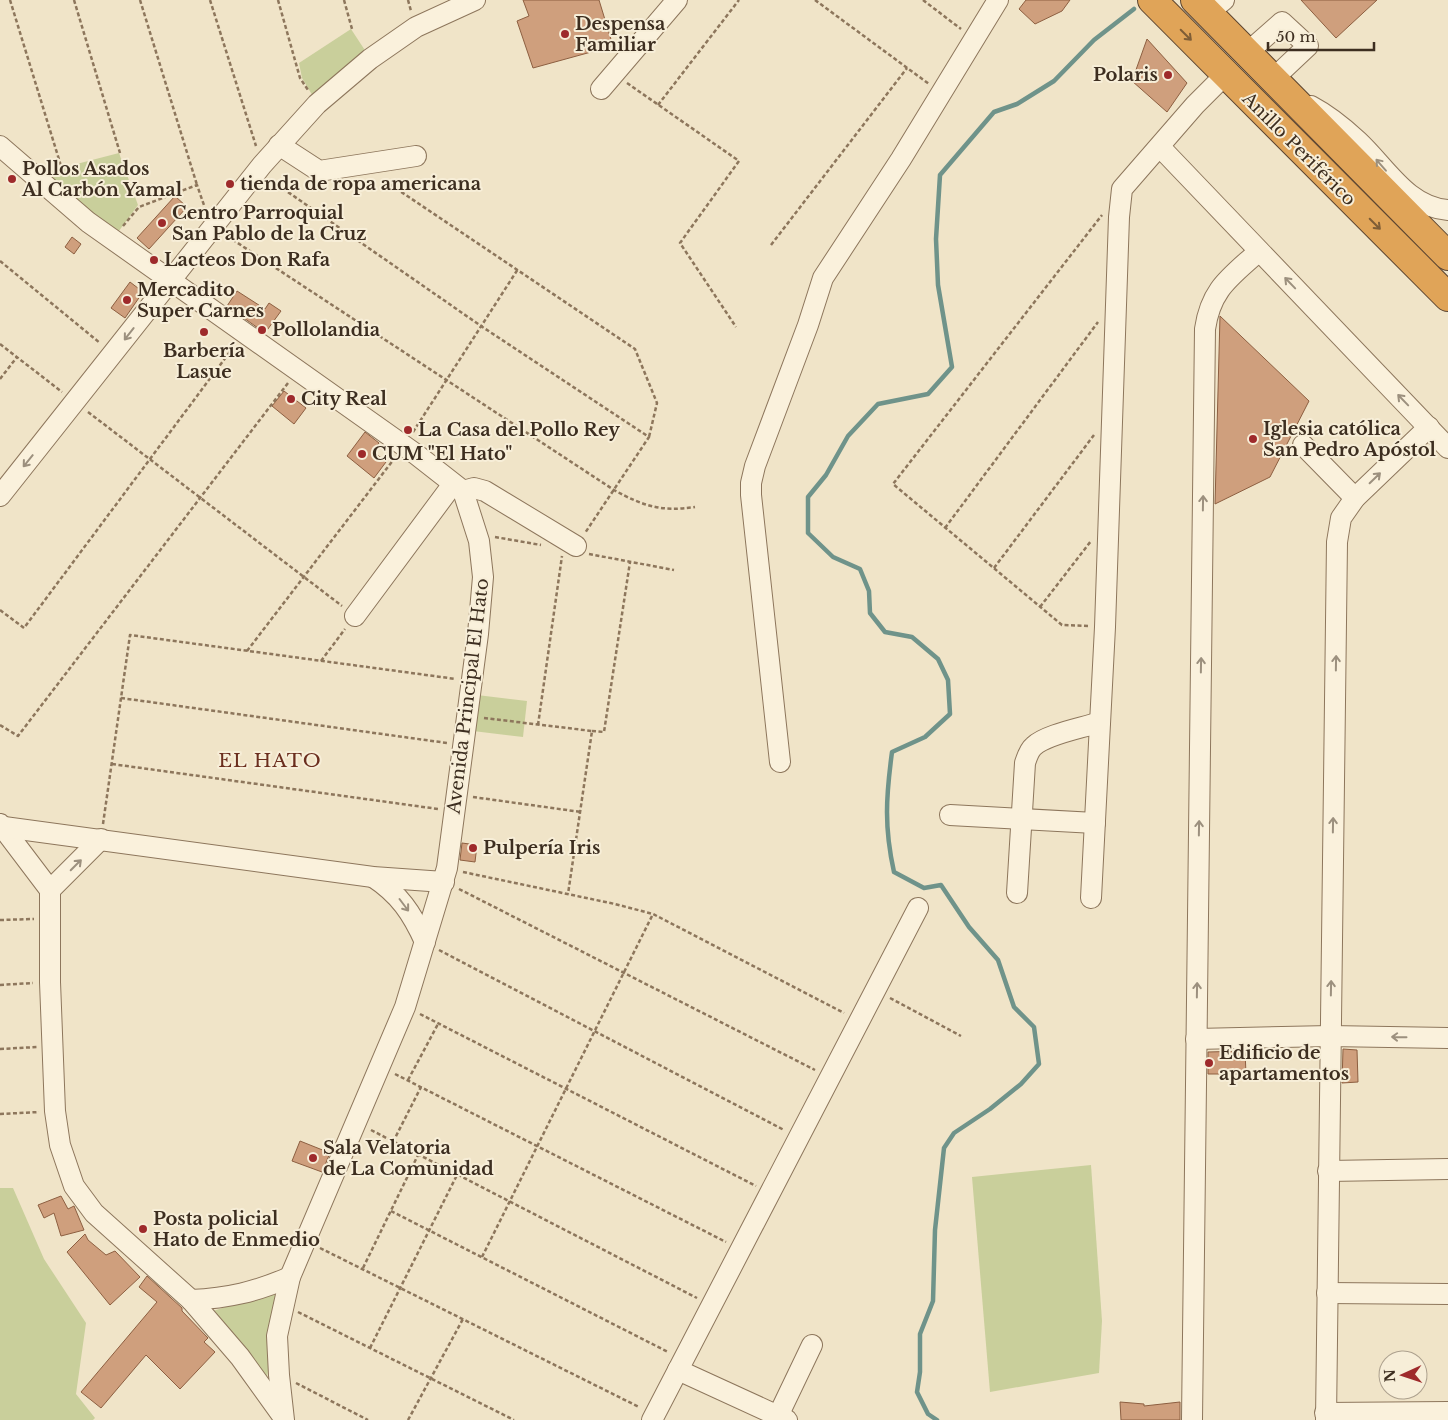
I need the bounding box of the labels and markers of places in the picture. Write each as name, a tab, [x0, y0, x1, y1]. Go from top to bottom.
place label: Despensa Familiar	[575, 13, 666, 56]
marker: Despensa Familiar	[559, 28, 571, 40]
place label: Polaris	[1093, 64, 1158, 86]
marker: Polaris	[1162, 69, 1174, 81]
place label: Pollos Asados Al Carbón Yamal	[21, 158, 183, 201]
marker: Pollos Asados Al Carbón Yamal	[6, 173, 18, 185]
place label: tienda de ropa americana	[240, 173, 482, 195]
marker: tienda de ropa americana	[224, 178, 236, 190]
place label: Centro Parroquial San Pablo de la Cruz	[172, 202, 366, 245]
marker: Centro Parroquial San Pablo de la Cruz	[156, 217, 168, 229]
place label: Lacteos Don Rafa	[164, 249, 331, 271]
marker: Lacteos Don Rafa	[148, 254, 160, 266]
place label: Mercadito Super Carnes	[137, 279, 264, 322]
marker: Mercadito Super Carnes	[121, 294, 133, 306]
place label: Pollolandia	[272, 319, 381, 341]
marker: Pollolandia	[256, 324, 268, 336]
marker: Barbería Lasue	[198, 326, 210, 338]
place label: Barbería Lasue	[163, 340, 246, 383]
place label: City Real	[301, 388, 387, 410]
marker: City Real	[285, 393, 297, 405]
place label: Iglesia católica San Pedro Apóstol	[1263, 418, 1437, 461]
place label: La Casa del Pollo Rey	[418, 419, 620, 441]
marker: La Casa del Pollo Rey	[402, 424, 414, 436]
marker: Iglesia católica San Pedro Apóstol	[1247, 433, 1259, 445]
place label: CUM "El Hato"	[372, 443, 512, 465]
marker: CUM "El Hato"	[356, 448, 368, 460]
place label: Pulpería Iris	[483, 837, 600, 859]
marker: Pulpería Iris	[467, 842, 479, 854]
place label: Edificio de apartamentos	[1219, 1042, 1349, 1085]
marker: Edificio de apartamentos	[1203, 1057, 1215, 1069]
place label: Sala Velatoria de La Comunidad	[323, 1137, 494, 1180]
marker: Sala Velatoria de La Comunidad	[307, 1152, 319, 1164]
place label: Posta policial Hato de Enmedio	[153, 1208, 320, 1251]
marker: Posta policial Hato de Enmedio	[137, 1223, 149, 1235]

